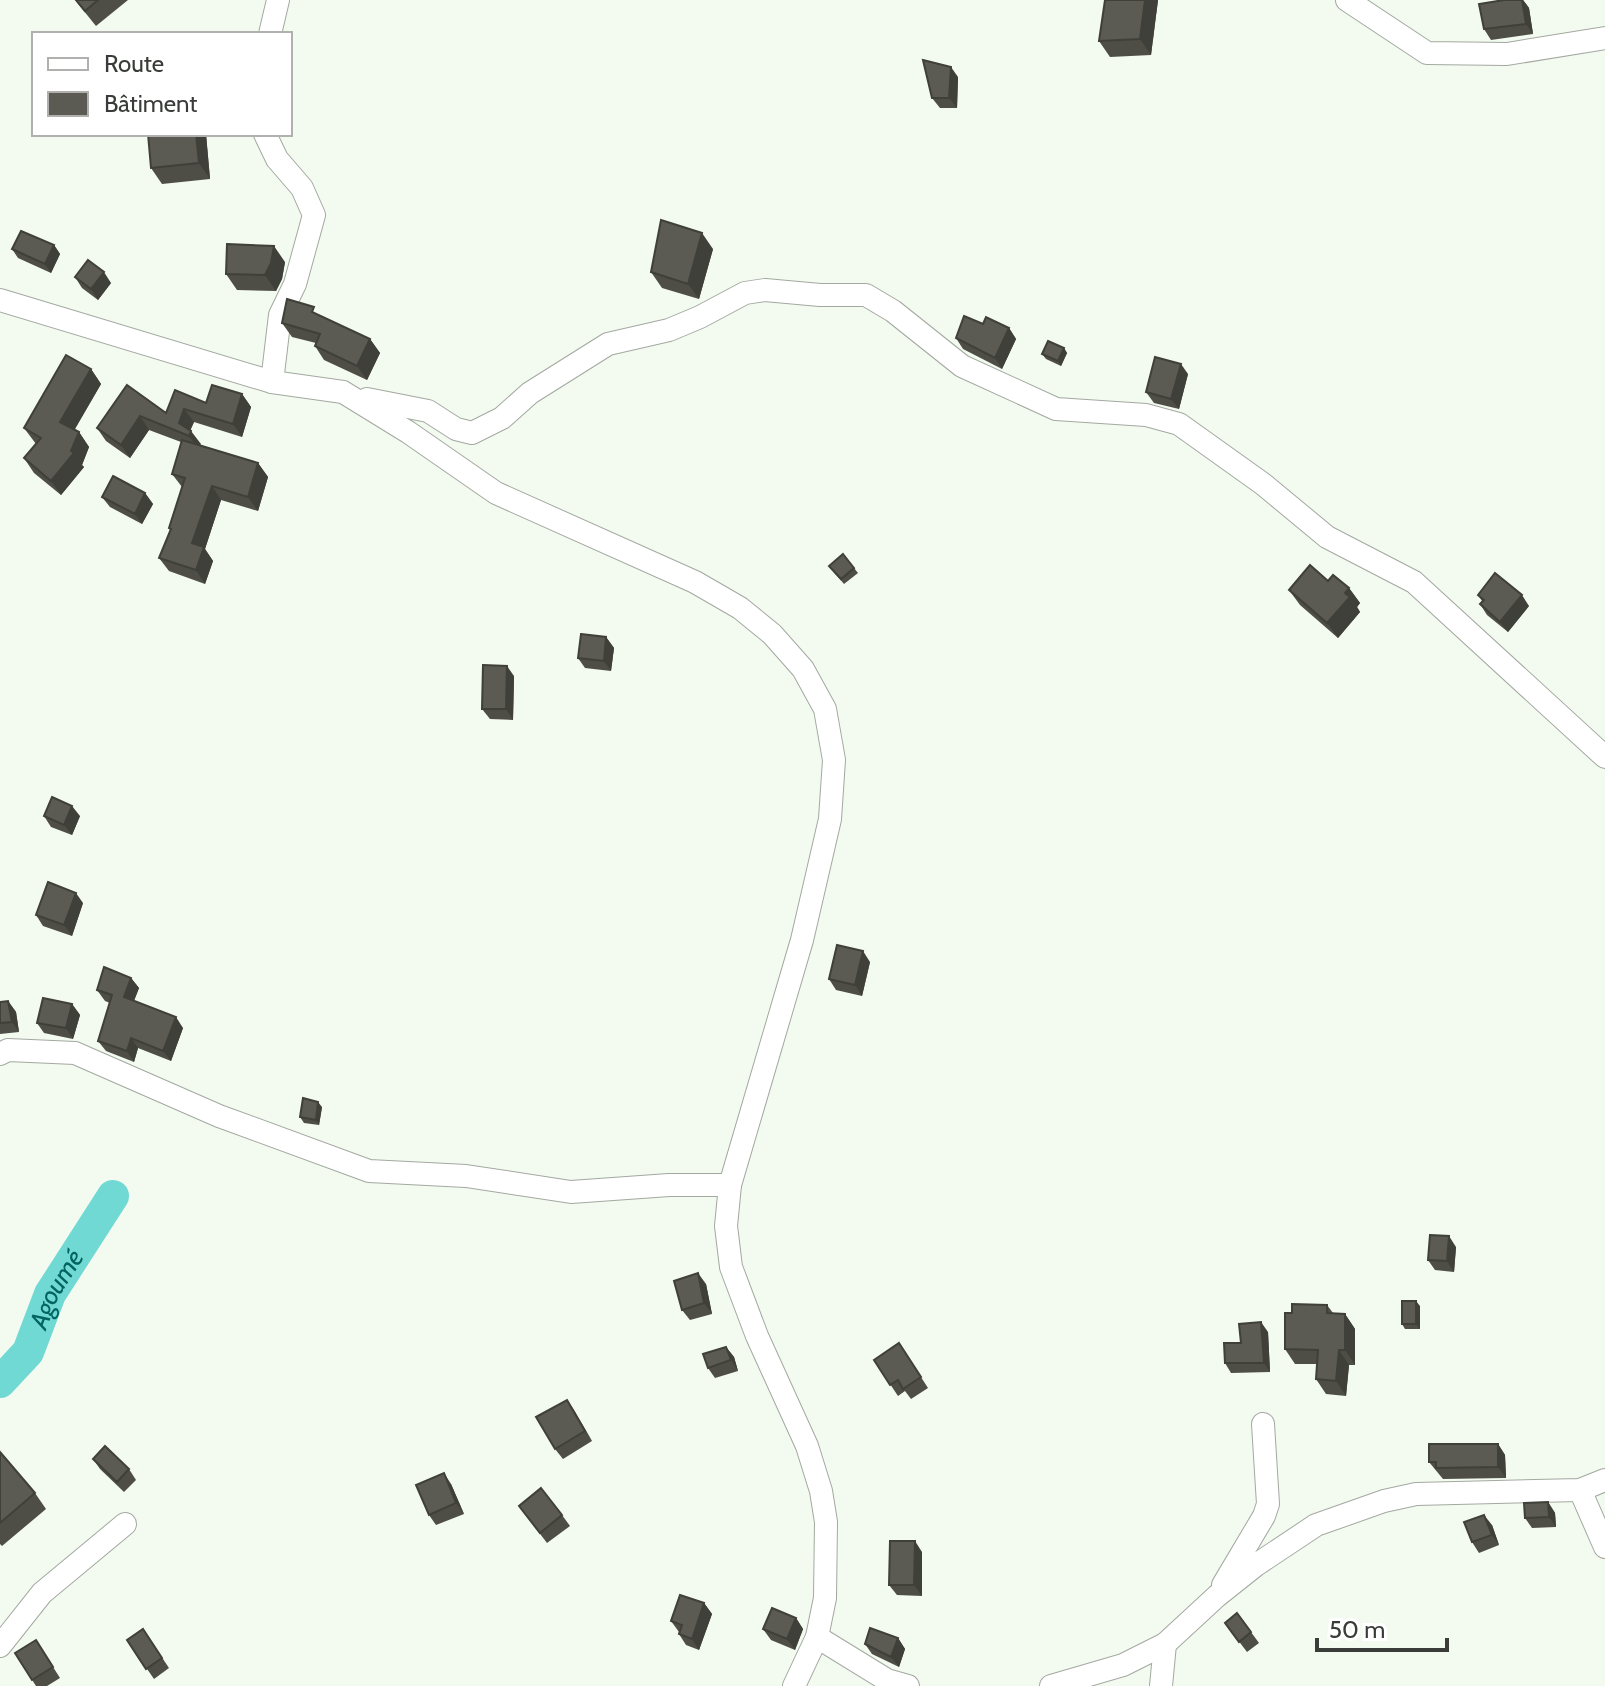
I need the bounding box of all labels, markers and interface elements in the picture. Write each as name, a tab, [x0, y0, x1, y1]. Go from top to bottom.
legend	[32, 32, 292, 136]
text: Route	[104, 49, 164, 78]
text: Bâtiment	[104, 89, 197, 118]
water label: Agoumé	[22, 1243, 90, 1334]
scale bar	[1317, 1602, 1447, 1652]
text: 50 m	[1329, 1615, 1385, 1644]

